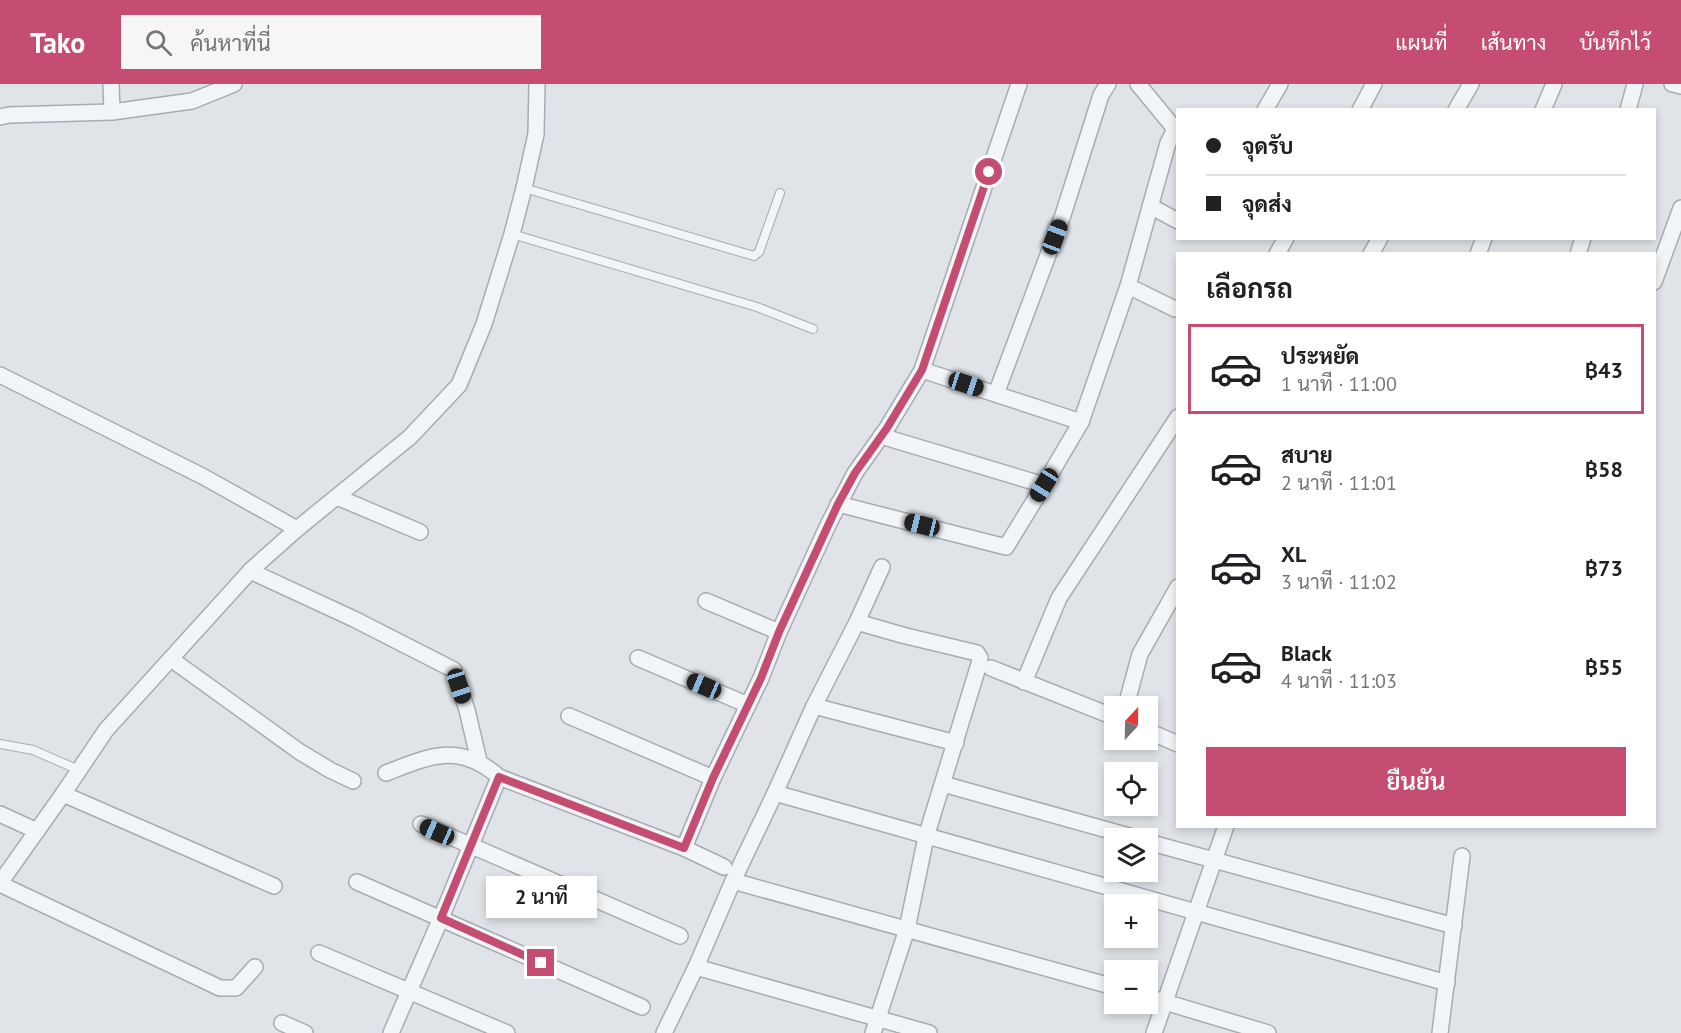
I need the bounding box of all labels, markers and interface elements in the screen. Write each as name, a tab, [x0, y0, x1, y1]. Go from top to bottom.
search box	[121, 15, 541, 69]
text: Tako	[30, 24, 85, 61]
icon: search	[142, 26, 175, 59]
text: ค้นหาที่นี่	[190, 29, 271, 57]
text: แผนที่	[1395, 29, 1448, 56]
text: เส้นทาง	[1481, 29, 1546, 56]
text: บันทึกไว้	[1579, 29, 1651, 56]
text: จุดรับ	[1242, 132, 1293, 160]
route start	[975, 158, 1002, 185]
text: จุดส่ง	[1242, 190, 1292, 218]
car	[1040, 217, 1070, 257]
text: เลือกรถ	[1206, 271, 1293, 305]
icon: car	[1209, 342, 1263, 396]
text: ประหยัด	[1281, 342, 1359, 370]
text: ฿43	[1585, 356, 1623, 384]
car	[946, 370, 986, 398]
text: 1 นาที · 11:00	[1281, 371, 1397, 397]
icon: car	[1209, 441, 1263, 495]
text: สบาย	[1281, 441, 1333, 469]
text: ฿58	[1585, 455, 1623, 483]
car	[1027, 465, 1061, 505]
text: 2 นาที · 11:01	[1281, 470, 1397, 496]
car	[902, 512, 942, 538]
icon: car	[1209, 540, 1263, 594]
text: XL	[1281, 540, 1306, 568]
text: ฿73	[1585, 554, 1623, 582]
text: 3 นาที · 11:02	[1281, 569, 1397, 595]
icon: car	[1209, 639, 1263, 693]
text: Black	[1281, 639, 1332, 667]
text: ฿55	[1585, 653, 1623, 681]
car	[445, 666, 473, 706]
text: 4 นาที · 11:03	[1281, 668, 1397, 694]
car	[684, 671, 724, 701]
north arrow	[1104, 696, 1158, 750]
map controls	[1104, 696, 1158, 1014]
button: ยืนยัน	[1206, 747, 1626, 816]
button: locate	[1104, 762, 1158, 816]
car	[417, 816, 457, 848]
button: layers	[1104, 828, 1158, 882]
callout: 2 นาที	[486, 876, 596, 918]
text: 2 นาที	[515, 884, 568, 910]
button: +	[1104, 894, 1158, 948]
route end	[527, 949, 554, 976]
button: −	[1104, 960, 1158, 1014]

